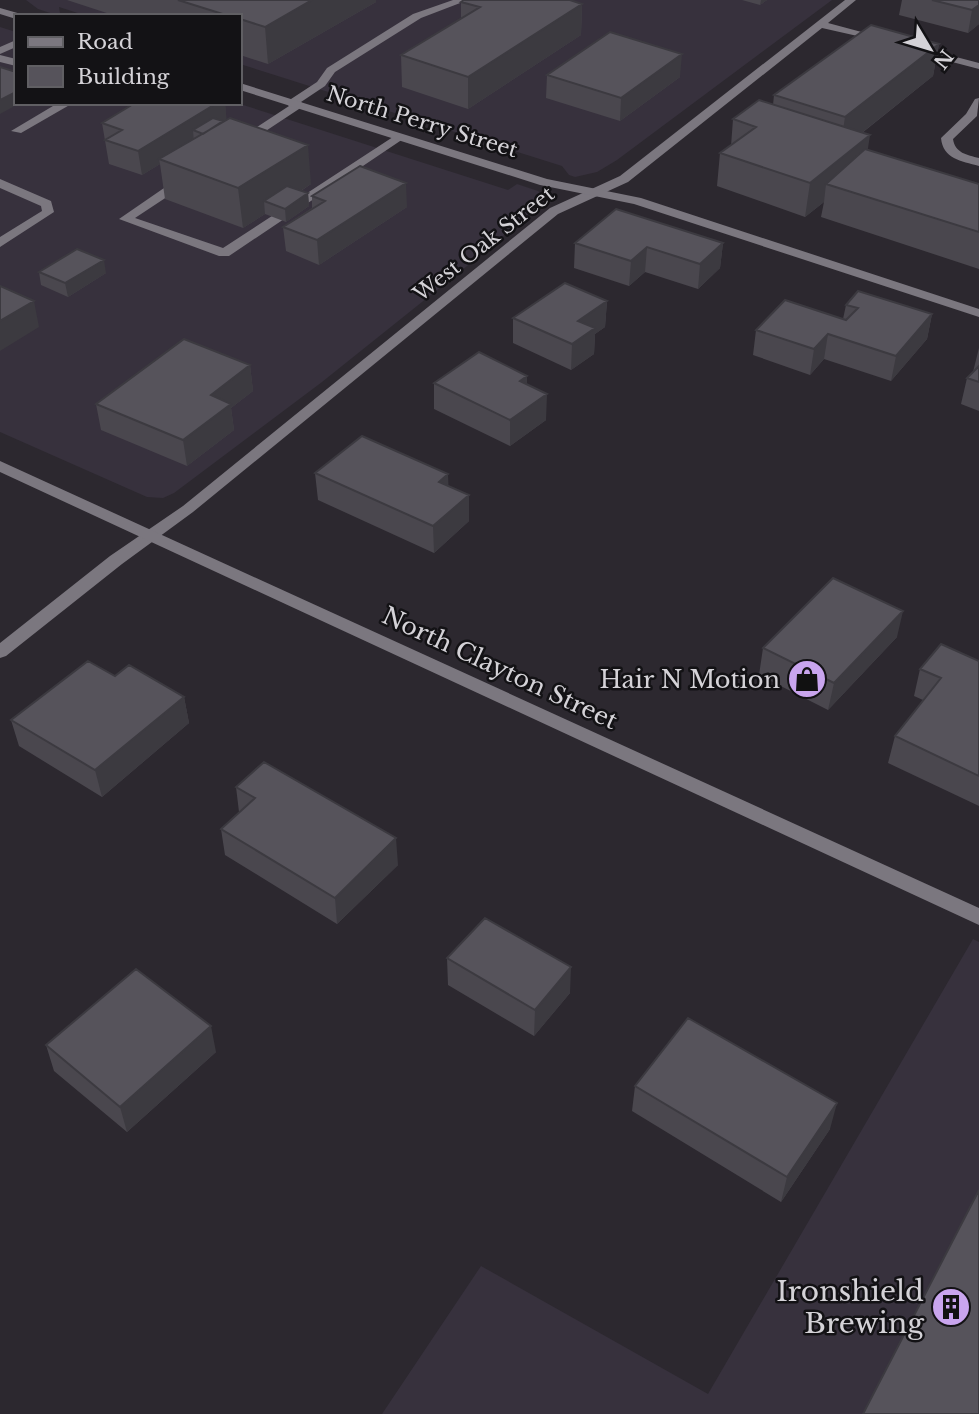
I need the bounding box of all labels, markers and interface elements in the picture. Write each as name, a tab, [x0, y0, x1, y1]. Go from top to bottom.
legend	[14, 14, 242, 105]
north arrow	[895, 14, 965, 84]
text: Road	[77, 29, 133, 55]
text: N	[928, 45, 958, 73]
text: Building	[77, 64, 170, 90]
street label: North Perry Street	[323, 81, 521, 163]
street label: West Oak Street	[408, 181, 560, 308]
street label: North Clayton Street	[378, 601, 622, 735]
shop icon: Hair N Motion	[786, 658, 828, 700]
place label: Hair N Motion	[599, 665, 780, 694]
place label: Ironshield Brewing	[776, 1274, 925, 1341]
building icon: Ironshield Brewing	[930, 1286, 972, 1328]

